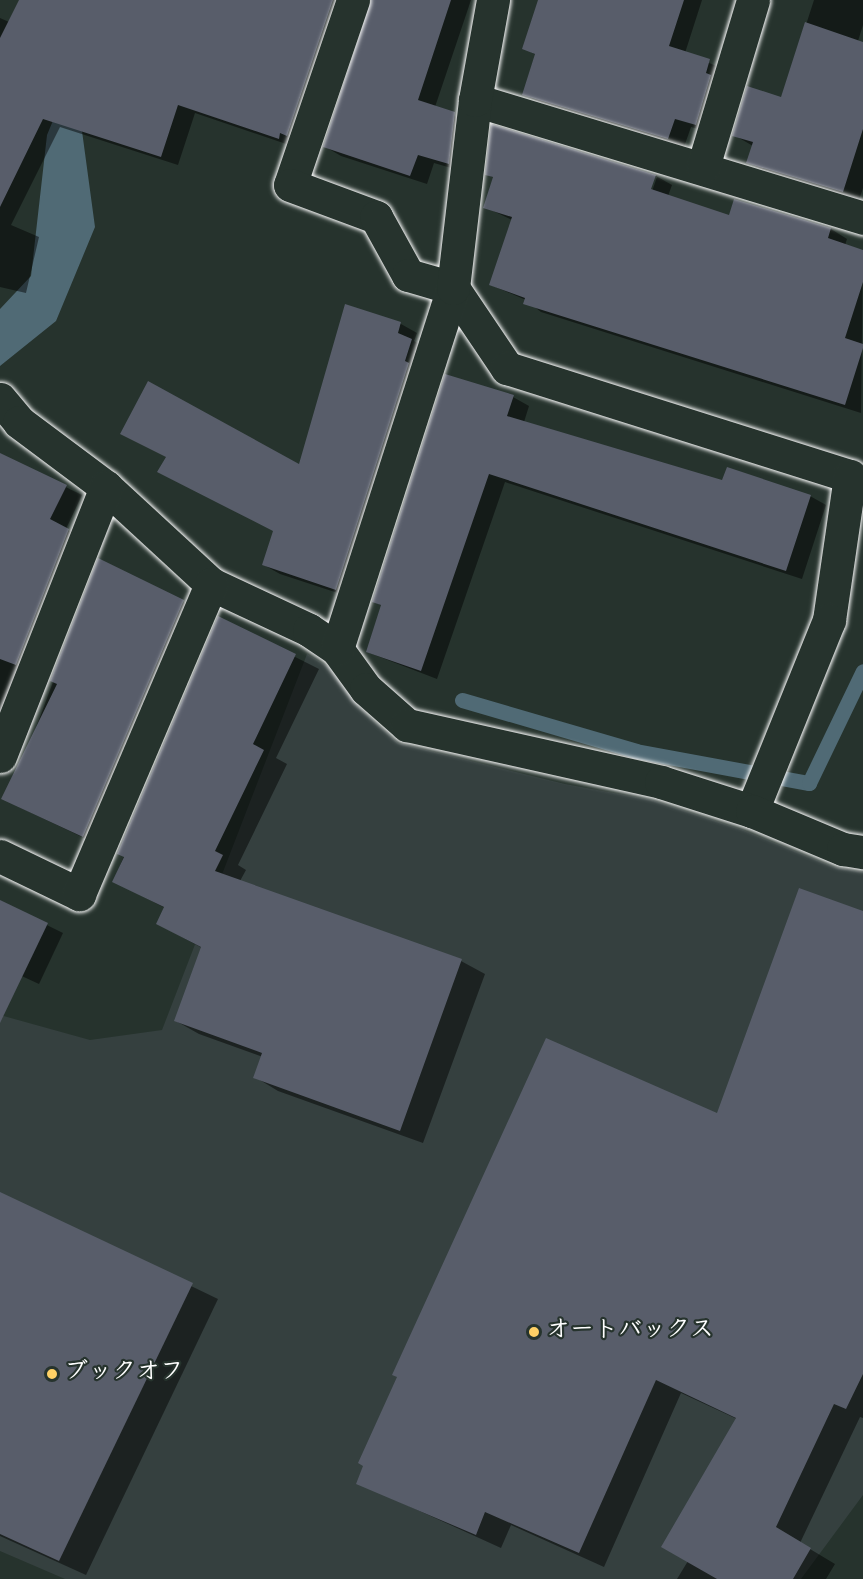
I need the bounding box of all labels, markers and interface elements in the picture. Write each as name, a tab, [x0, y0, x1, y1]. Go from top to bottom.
place label: オートバックス	[546, 1318, 714, 1346]
marker: オートバックス	[527, 1325, 541, 1339]
place label: ブックオフ	[64, 1360, 184, 1388]
marker: ブックオフ	[45, 1367, 59, 1381]

